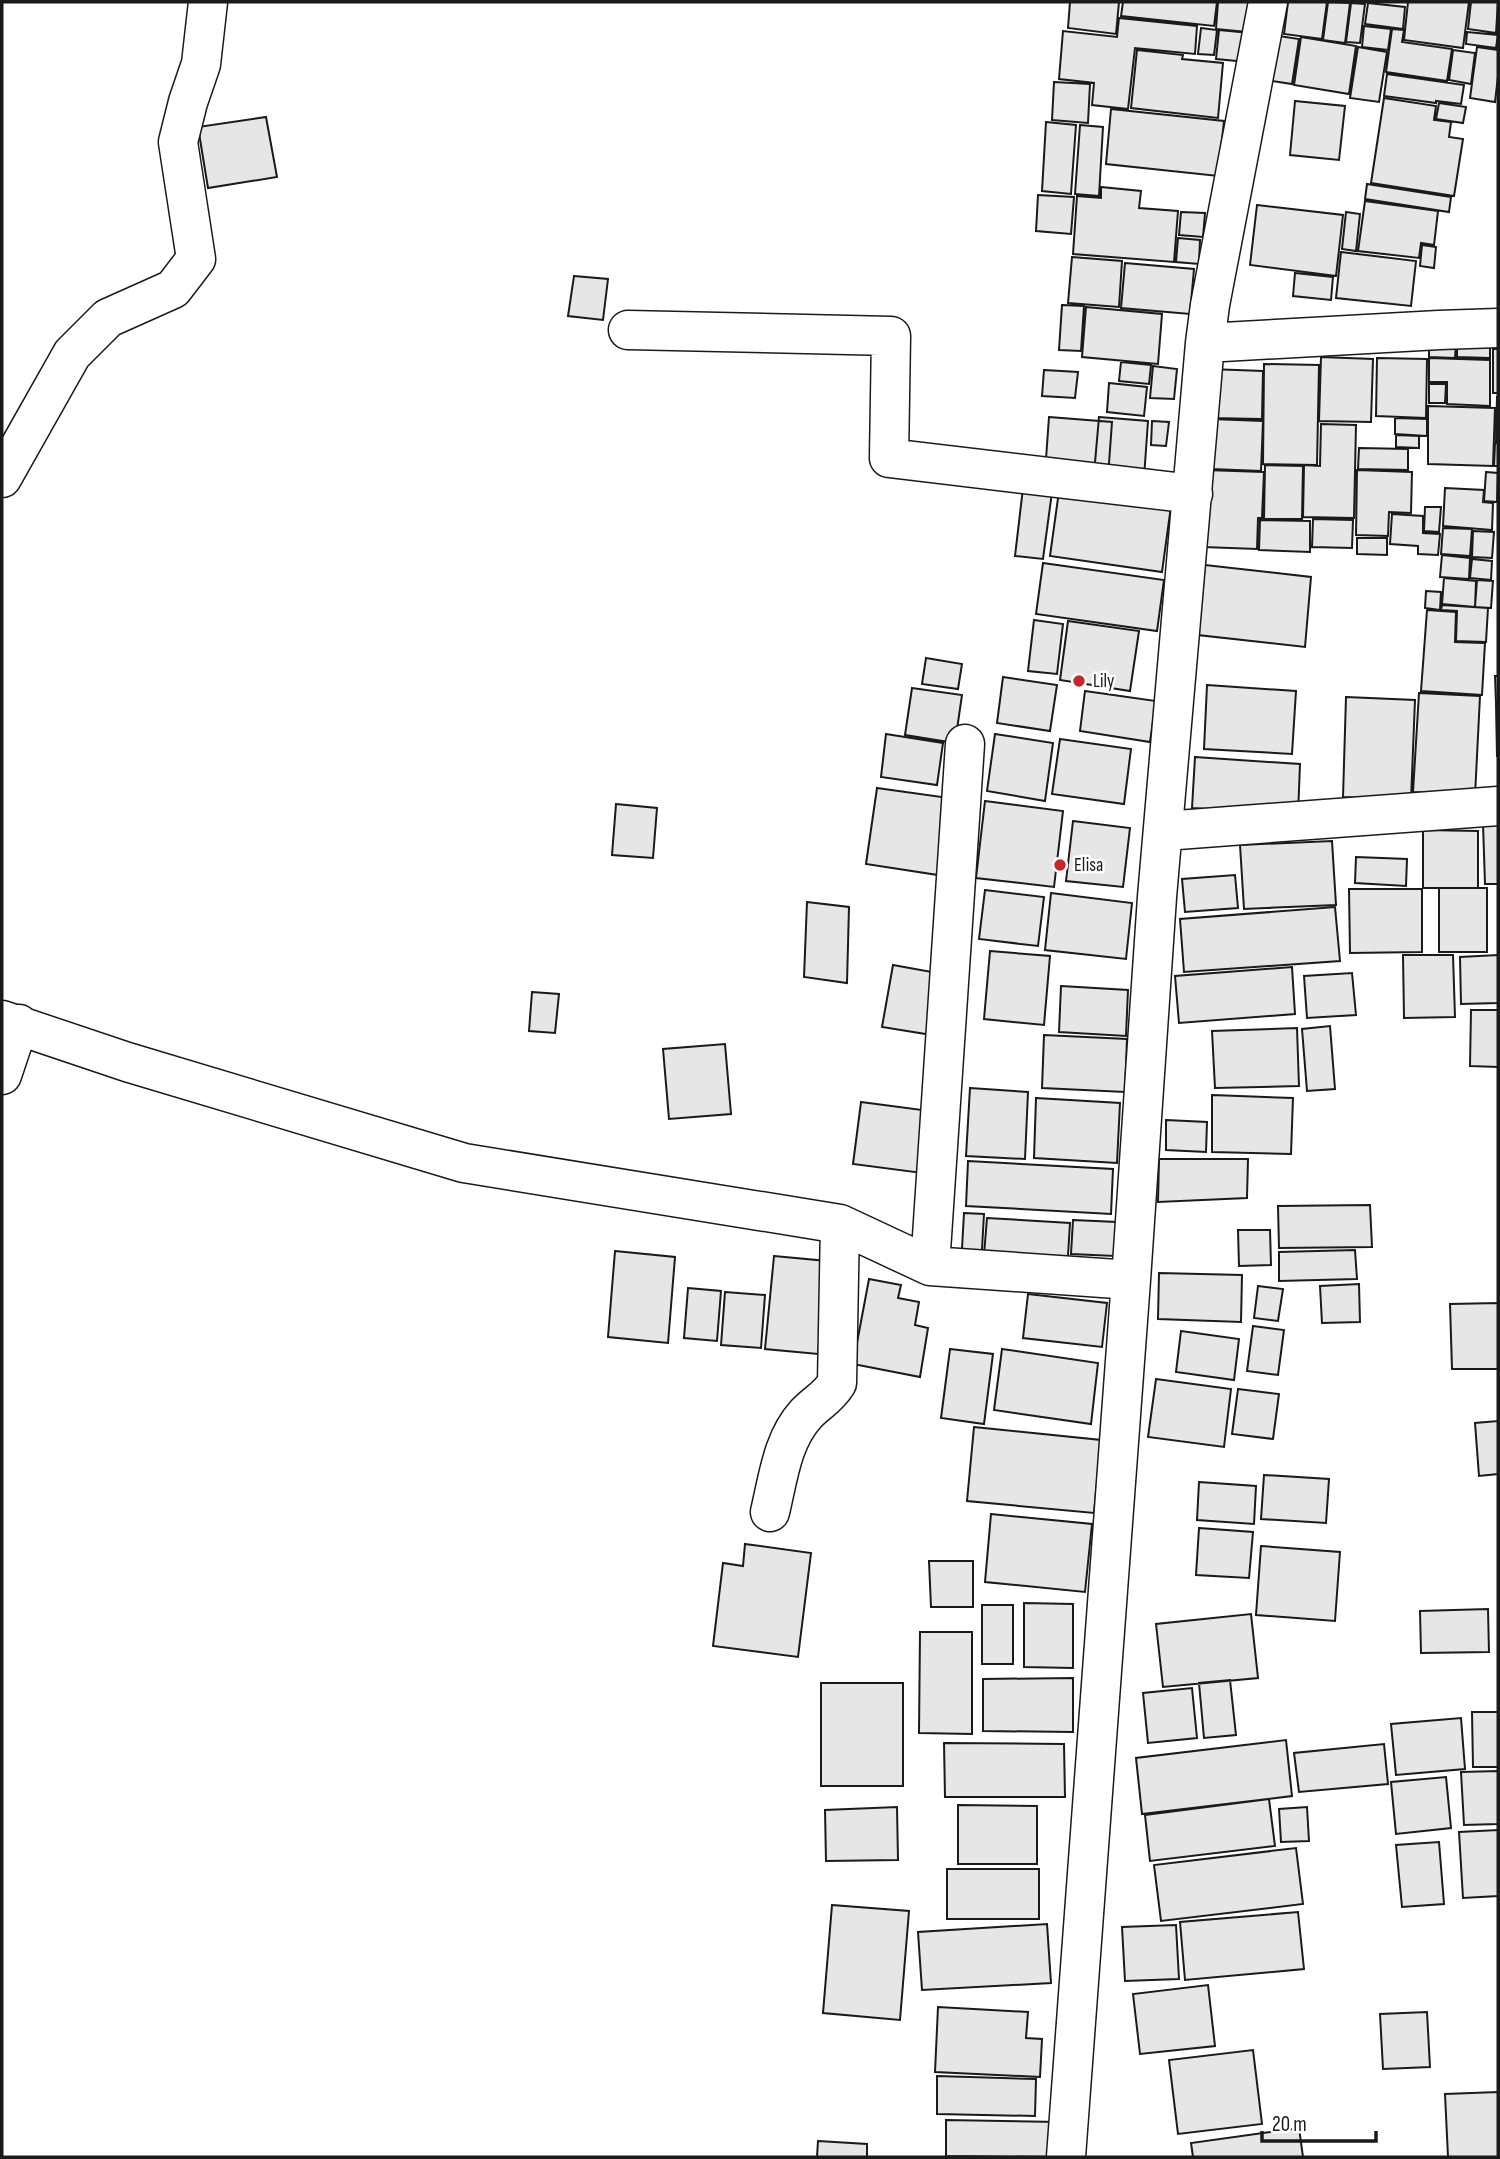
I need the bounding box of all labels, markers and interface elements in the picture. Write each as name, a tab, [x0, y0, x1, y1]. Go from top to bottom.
place label: Lily	[1093, 670, 1115, 693]
marker: Lily	[1071, 673, 1087, 689]
place label: Elisa	[1074, 854, 1103, 877]
marker: Elisa	[1052, 857, 1068, 873]
scale bar	[1262, 2100, 1376, 2144]
text: 20 m	[1272, 2112, 1307, 2137]

